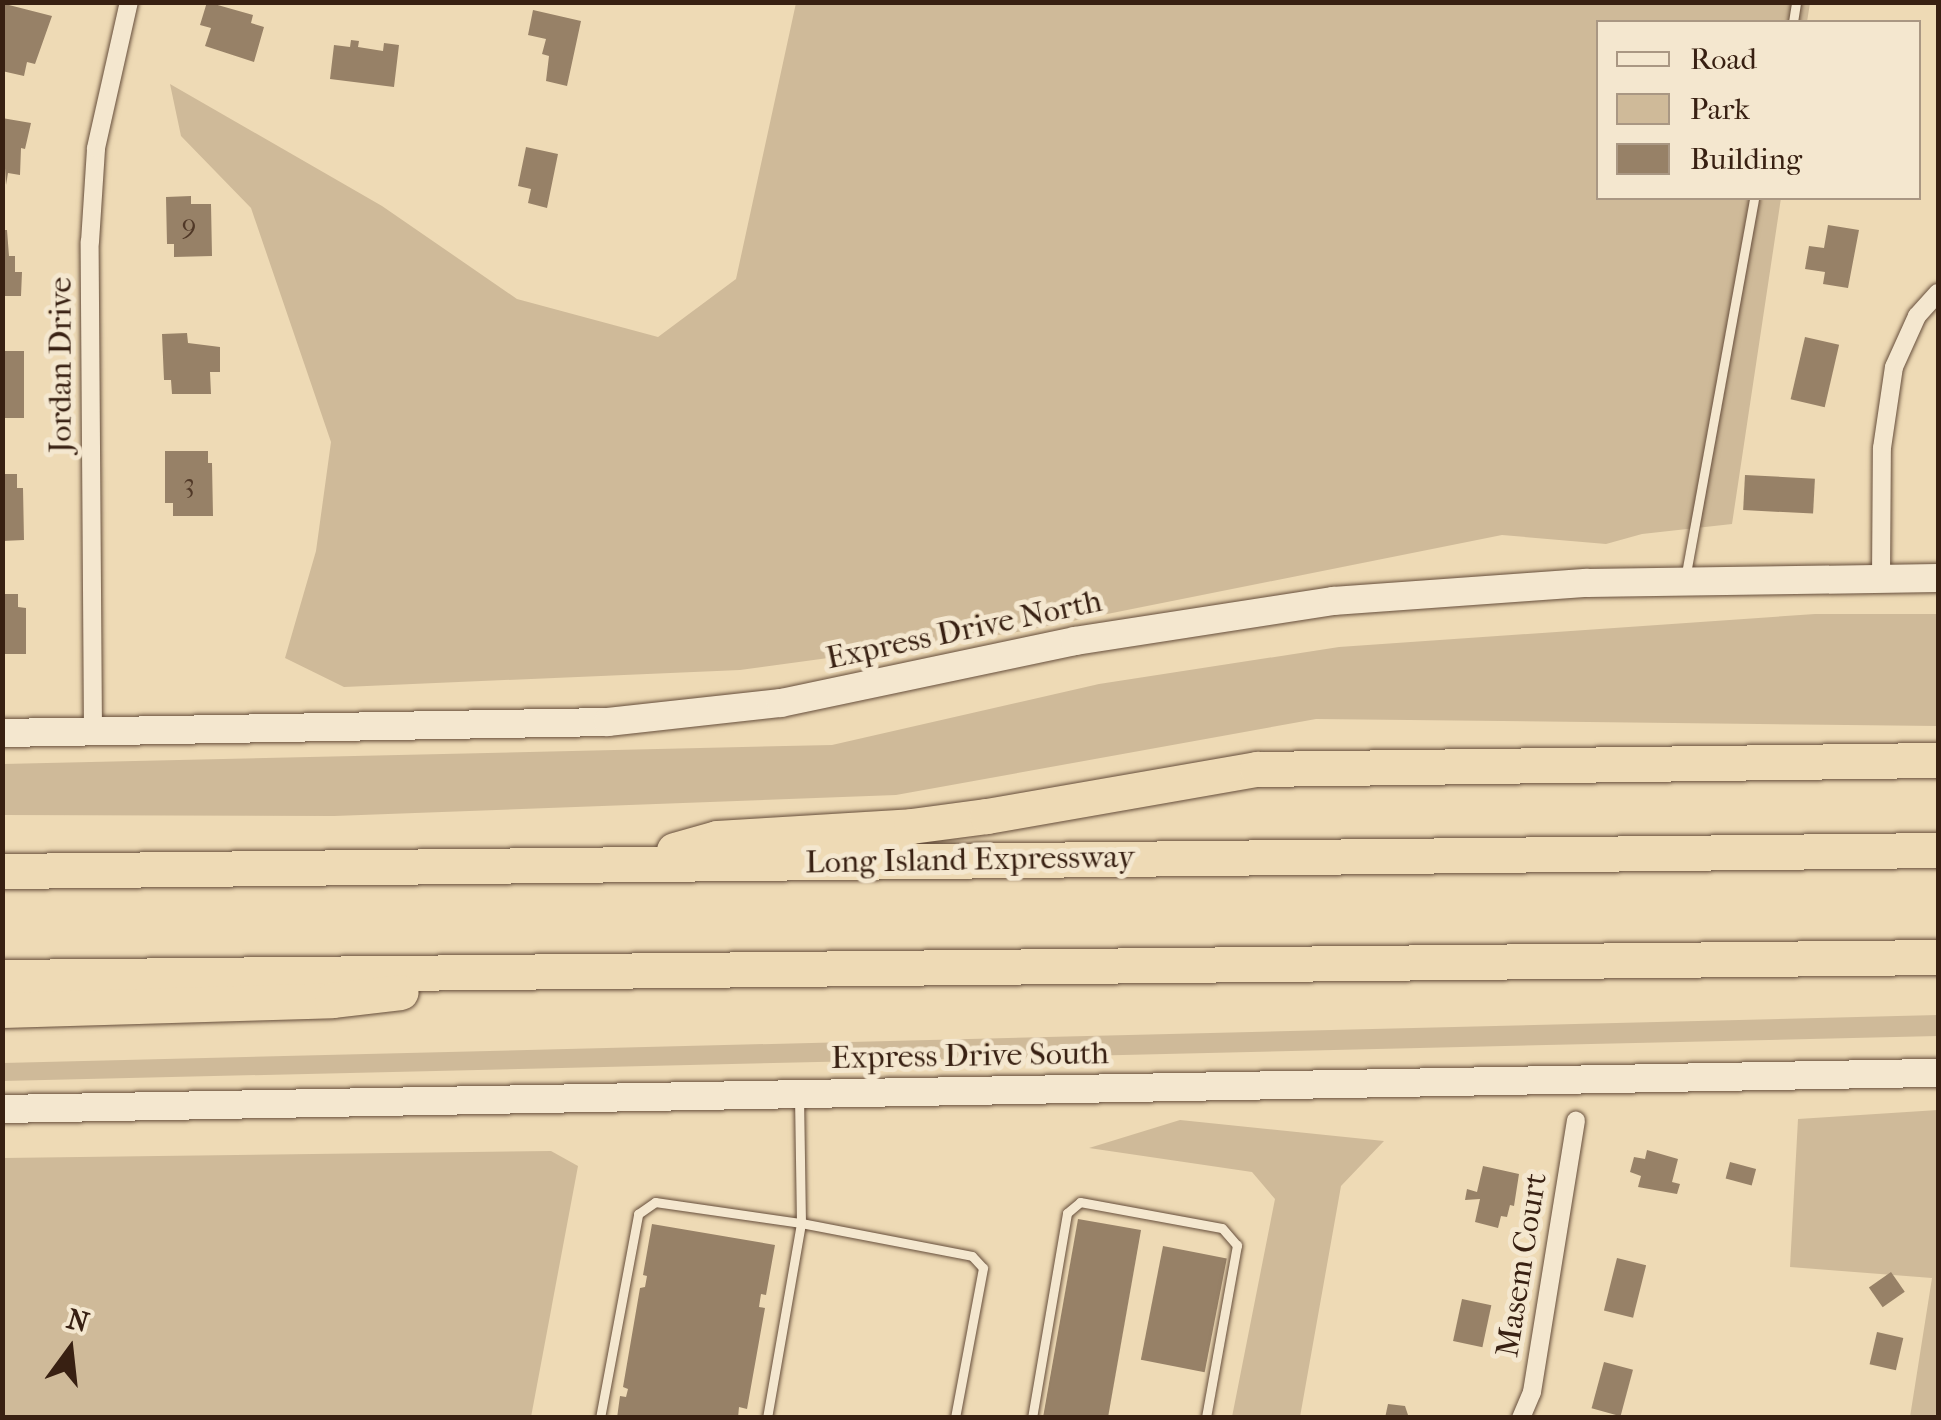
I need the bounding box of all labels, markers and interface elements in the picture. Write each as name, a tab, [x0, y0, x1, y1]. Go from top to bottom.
legend	[1596, 20, 1921, 200]
text: Road	[1690, 42, 1757, 77]
text: Park	[1690, 92, 1750, 127]
text: Building	[1690, 142, 1802, 177]
house number: 9	[182, 207, 196, 241]
street label: Jordan Drive	[42, 277, 80, 453]
house number: 3	[183, 466, 195, 500]
street label: Express Drive North	[823, 582, 1105, 678]
street label: Long Island Expressway	[805, 838, 1135, 882]
street label: Express Drive South	[831, 1034, 1109, 1078]
street label: Masem Court	[1488, 1170, 1556, 1360]
north arrow	[20, 1300, 120, 1400]
text: N	[63, 1302, 92, 1339]

